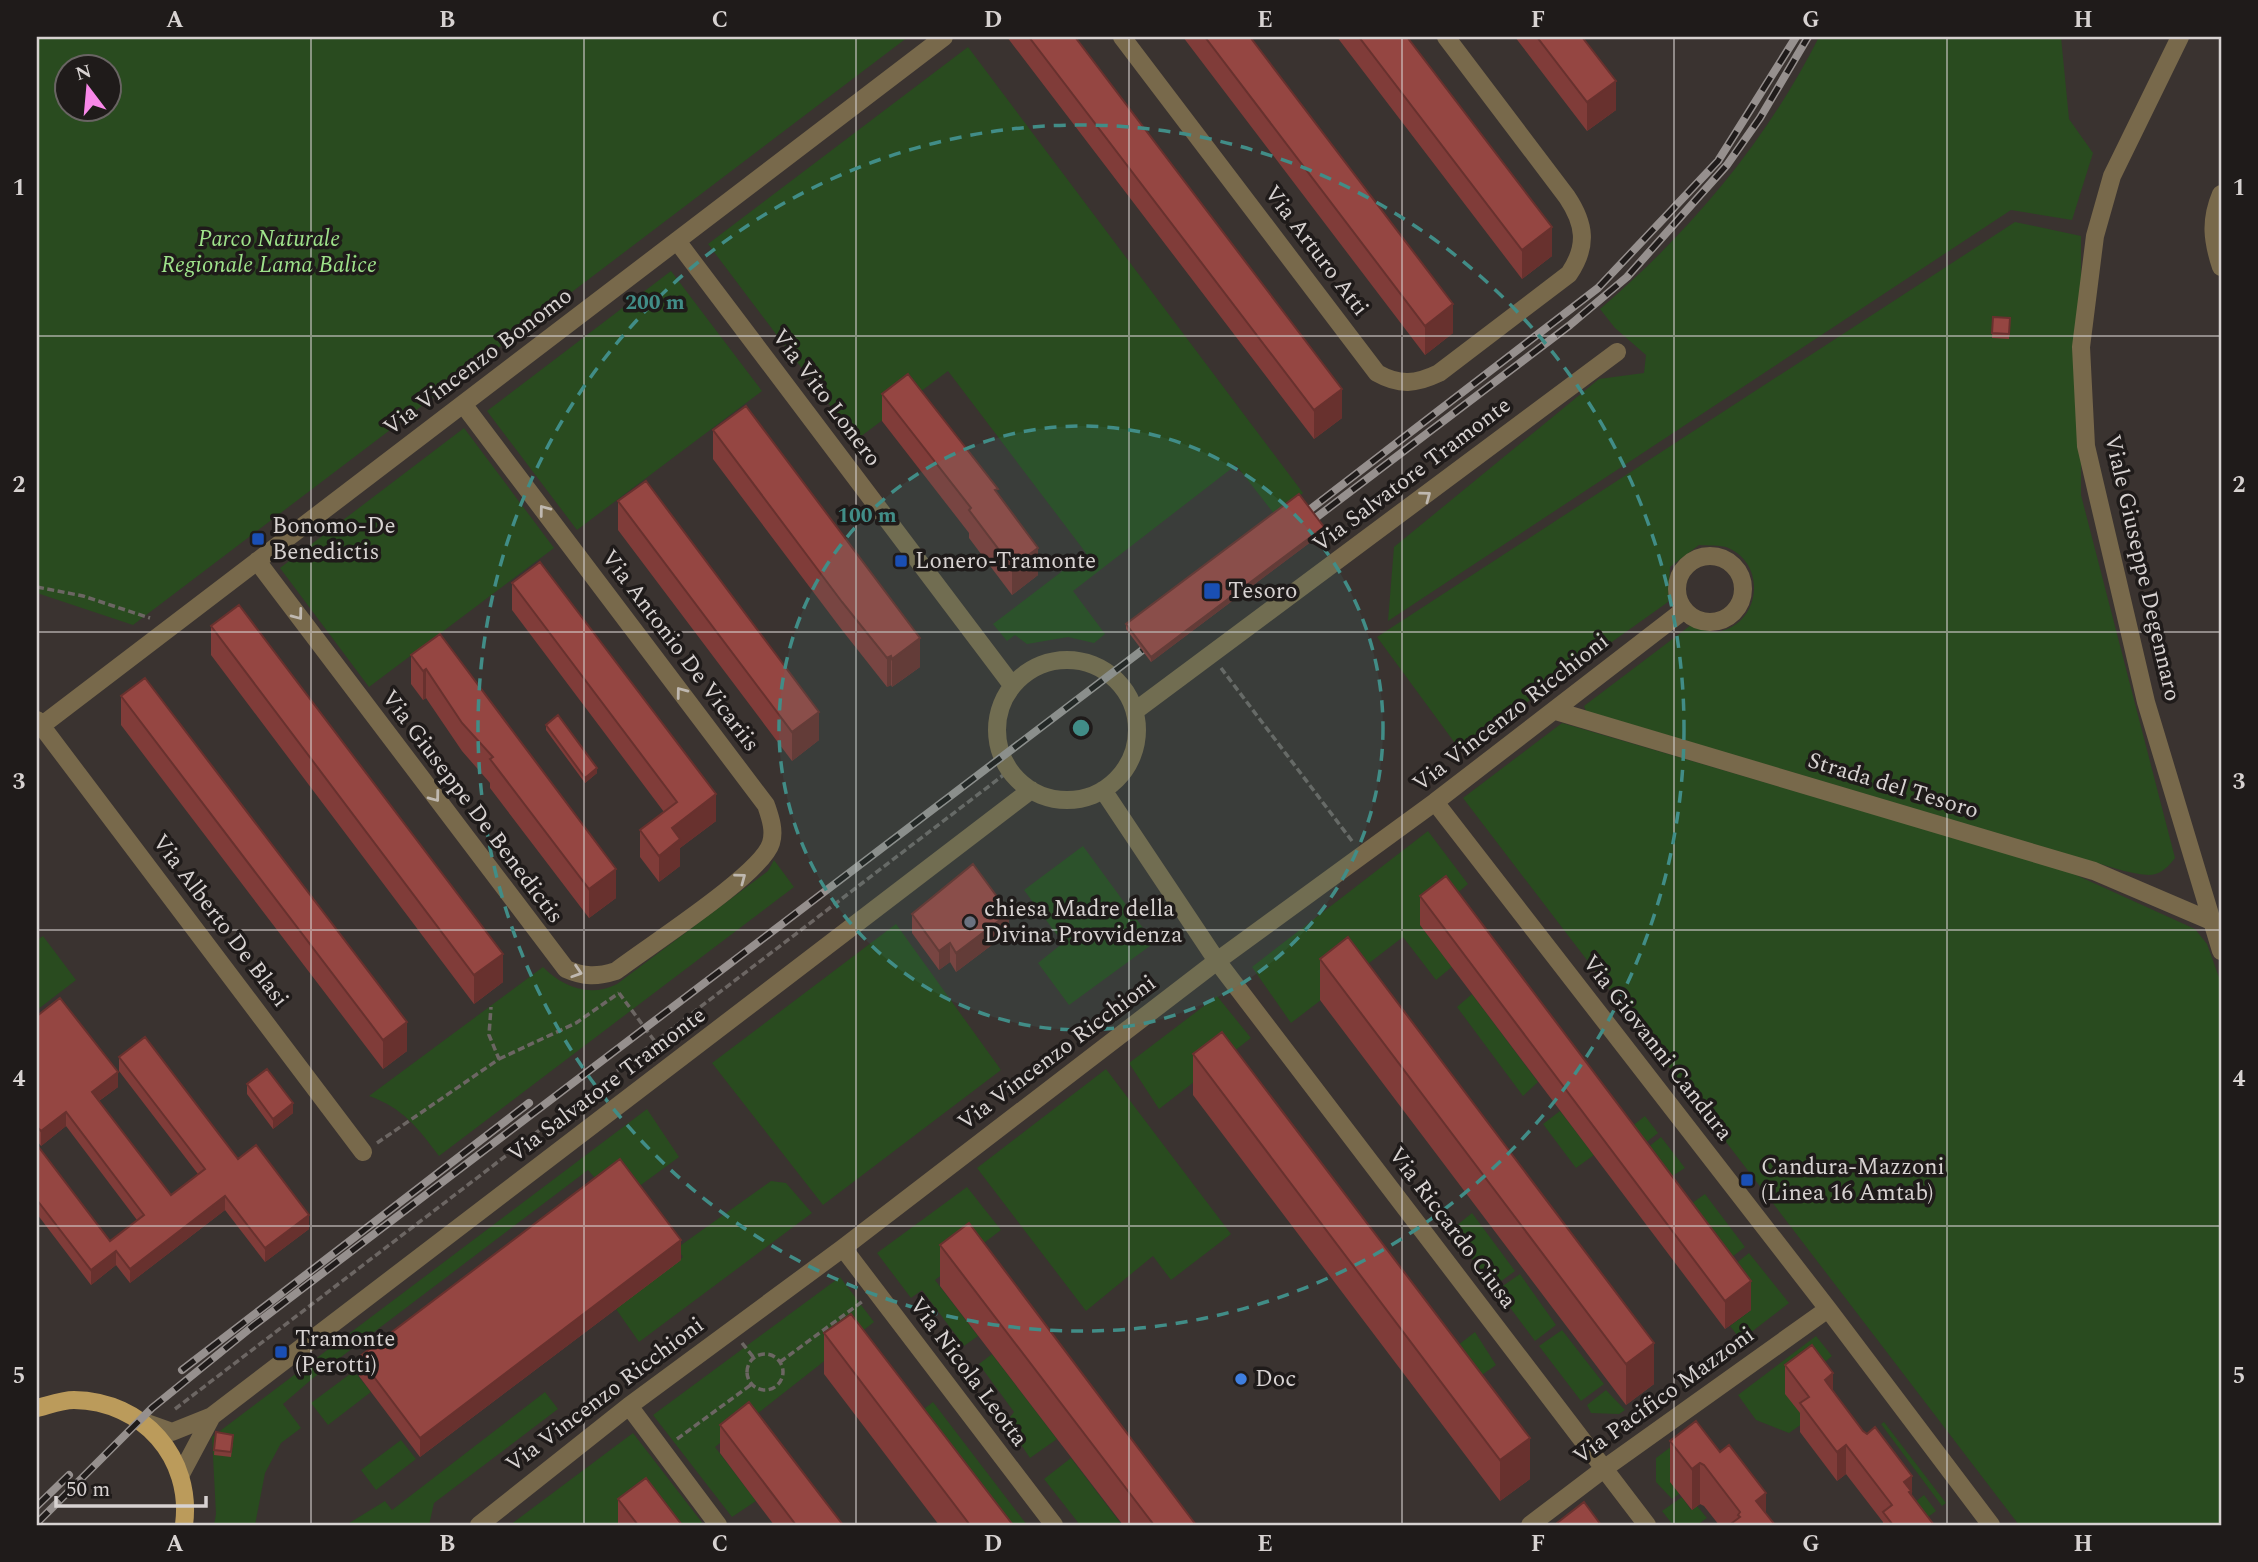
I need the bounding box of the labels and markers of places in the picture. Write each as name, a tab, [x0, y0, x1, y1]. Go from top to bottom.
place label: Bonomo-De Benedictis	[272, 509, 396, 570]
marker: Bonomo-De Benedictis	[250, 531, 266, 547]
place label: Lonero-Tramonte	[915, 544, 1096, 579]
marker: Lonero-Tramonte	[893, 553, 909, 569]
place label: Tesoro	[1228, 574, 1297, 609]
marker: Tesoro	[1202, 581, 1222, 601]
centre of rings	[1069, 716, 1093, 740]
place label: chiesa Madre della Divina Provvidenza	[984, 892, 1182, 953]
marker: chiesa Madre della Divina Provvidenza	[962, 914, 978, 930]
place label: Candura-Mazzoni (Linea 16 Amtab)	[1761, 1150, 1945, 1211]
marker: Candura-Mazzoni (Linea 16 Amtab)	[1739, 1172, 1755, 1188]
place label: Tramonte (Perotti)	[295, 1322, 395, 1383]
marker: Tramonte (Perotti)	[273, 1344, 289, 1360]
place label: Doc	[1255, 1362, 1296, 1397]
marker: Doc	[1233, 1371, 1249, 1387]

